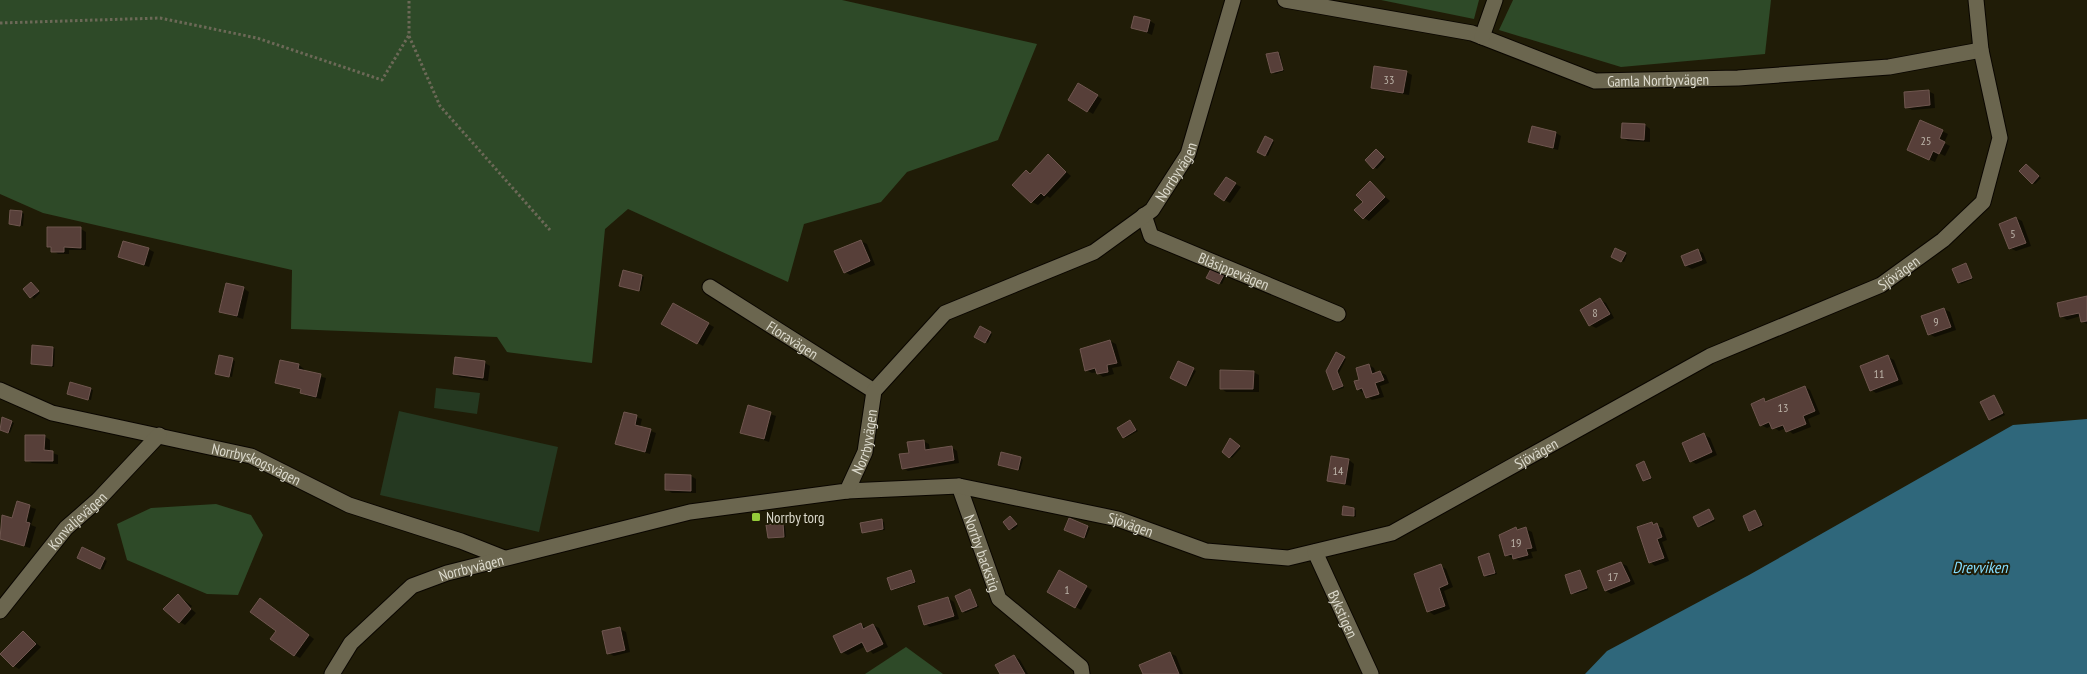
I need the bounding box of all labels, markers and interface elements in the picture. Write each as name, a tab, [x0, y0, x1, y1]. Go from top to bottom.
street label: Gamla Norrbyvägen	[1607, 69, 1709, 90]
house number: 33	[1384, 72, 1394, 87]
house number: 25	[1921, 133, 1931, 148]
street label: Norrbyvägen	[1151, 140, 1200, 205]
house number: 5	[2010, 226, 2016, 241]
street label: Blåsippevägen	[1196, 247, 1272, 294]
street label: Sjövägen	[1874, 251, 1923, 294]
house number: 8	[1592, 305, 1598, 320]
house number: 9	[1933, 314, 1939, 329]
street label: Floravägen	[763, 316, 822, 363]
house number: 11	[1874, 366, 1884, 381]
house number: 13	[1778, 400, 1788, 415]
street label: Norrbyvägen	[847, 408, 881, 477]
street label: Sjövägen	[1511, 433, 1561, 473]
street label: Norrbyskogsvägen	[210, 438, 304, 489]
house number: 14	[1333, 463, 1344, 478]
street label: Konvaljevägen	[43, 488, 111, 553]
place label: Norrby torg	[766, 508, 825, 527]
street label: Sjövägen	[1106, 508, 1156, 541]
marker: Norrby torg	[750, 511, 762, 523]
street label: Norrby backstig	[960, 512, 1005, 594]
house number: 19	[1511, 535, 1521, 550]
street label: Norrbyvägen	[436, 550, 505, 585]
water label: Drevviken	[1953, 557, 2008, 577]
house number: 17	[1608, 569, 1618, 584]
house number: 1	[1064, 582, 1070, 597]
street label: Bykstigen	[1324, 587, 1362, 641]

